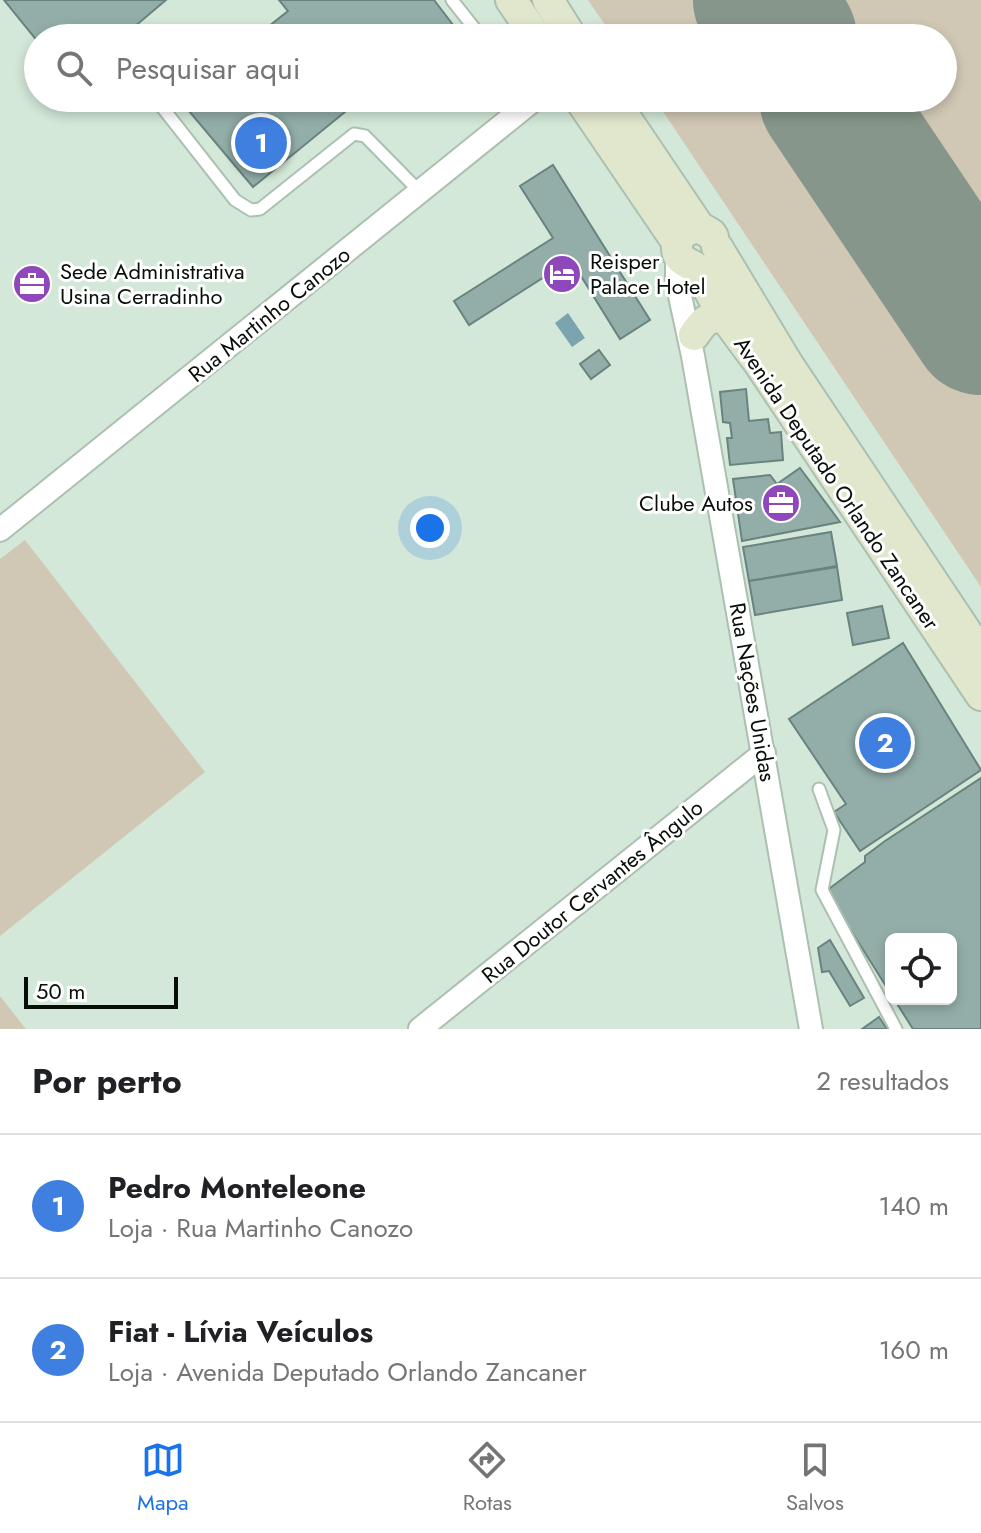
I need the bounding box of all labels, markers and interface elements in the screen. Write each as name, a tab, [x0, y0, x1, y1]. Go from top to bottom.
search box	[24, 24, 957, 112]
icon: search	[52, 46, 96, 90]
text: Pesquisar aqui	[116, 47, 301, 90]
pin: 1	[235, 113, 287, 173]
street label: Rua Martinho Canozo	[181, 239, 357, 389]
place label: Reisper Palace Hotel	[590, 245, 705, 302]
hotel icon: Reisper Palace Hotel	[541, 253, 583, 295]
place label: Sede Administrativa Usina Cerradinho	[60, 255, 245, 312]
office icon: Sede Administrativa Usina Cerradinho	[11, 263, 53, 305]
street label: Avenida Deputado Orlando Zancaner	[727, 330, 948, 636]
office icon: Clube Autos	[760, 482, 802, 524]
place label: Clube Autos	[639, 487, 753, 519]
your location	[410, 508, 450, 548]
street label: Rua Nações Unidas	[722, 600, 784, 784]
pin: 2	[859, 713, 911, 773]
street label: Rua Doutor Cervantes Ângulo	[474, 791, 710, 991]
map controls	[885, 933, 957, 1005]
button: locate	[885, 933, 957, 1005]
scale bar	[24, 973, 178, 1009]
text: 50 m	[36, 975, 85, 1007]
text: Por perto	[32, 1057, 182, 1106]
text: 2 resultados	[816, 1062, 949, 1100]
text: Pedro Monteleone	[108, 1166, 366, 1209]
text: 1	[51, 1187, 65, 1225]
text: 140 m	[878, 1187, 949, 1225]
text: Loja · Rua Martinho Canozo	[108, 1209, 413, 1247]
text: Fiat - Lívia Veículos	[108, 1310, 373, 1353]
text: 2	[49, 1331, 67, 1369]
text: 160 m	[879, 1331, 949, 1369]
text: Loja · Avenida Deputado Orlando Zancaner	[108, 1353, 587, 1391]
tab: Mapa	[137, 1438, 189, 1518]
tab: Rotas	[463, 1438, 512, 1518]
tab: Salvos	[786, 1438, 844, 1518]

